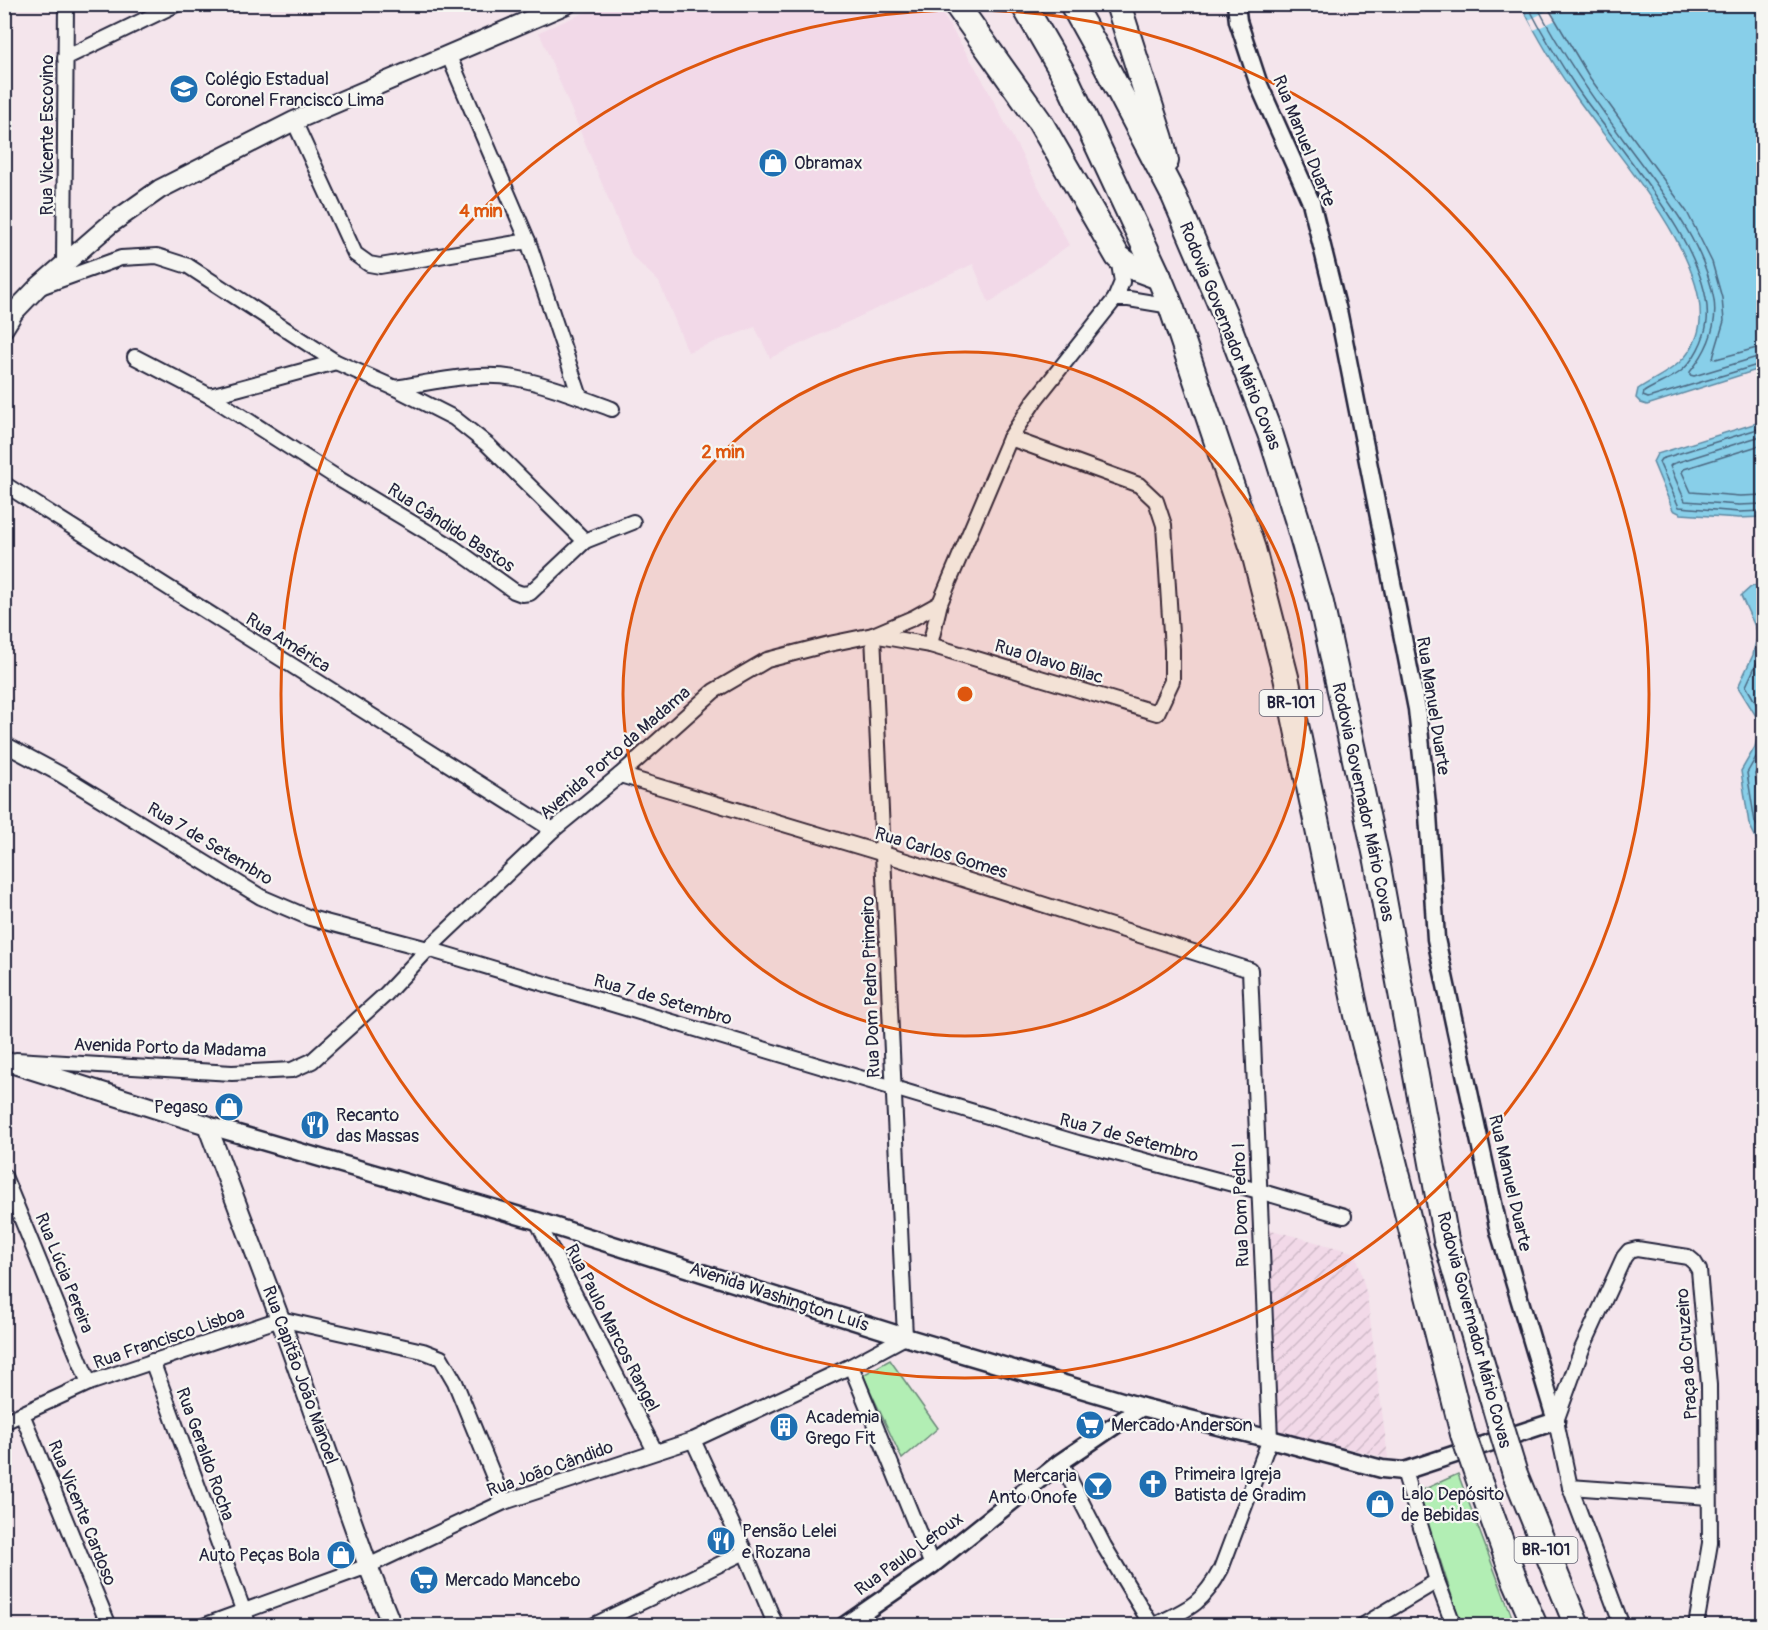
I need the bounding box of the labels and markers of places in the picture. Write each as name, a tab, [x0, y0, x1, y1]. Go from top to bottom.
place label: Colégio Estadual Coronel Francisco Lima	[205, 68, 384, 112]
school or university icon: Colégio Estadual Coronel Francisco Lima	[168, 73, 200, 105]
shop icon: Obramax	[757, 147, 789, 179]
place label: Obramax	[794, 152, 862, 175]
centre of rings	[955, 684, 975, 704]
shop icon: Pegaso	[213, 1091, 245, 1123]
place label: Pegaso	[154, 1096, 208, 1119]
place label: Recanto das Massas	[336, 1104, 419, 1148]
restaurant icon: Recanto das Massas	[299, 1109, 331, 1141]
place label: Academia Grego Fit	[805, 1406, 879, 1450]
supermarket icon: Mercado Anderson	[1074, 1409, 1106, 1441]
building icon: Academia Grego Fit	[768, 1411, 800, 1443]
place label: Mercado Anderson	[1111, 1414, 1253, 1437]
place label: Primeira Igreja Batista de Gradim	[1174, 1463, 1306, 1507]
place label: Mercaria Anto Onofe	[988, 1465, 1077, 1509]
church icon: Primeira Igreja Batista de Gradim	[1137, 1468, 1169, 1500]
bar icon: Mercaria Anto Onofe	[1082, 1470, 1114, 1502]
place label: Lalo Depósito de Bebidas	[1401, 1483, 1504, 1527]
shop icon: Lalo Depósito de Bebidas	[1364, 1488, 1396, 1520]
place label: Pensão Lelei e Rozana	[742, 1520, 837, 1564]
restaurant icon: Pensão Lelei e Rozana	[705, 1525, 737, 1557]
shop icon: Auto Peças Bola	[325, 1539, 357, 1571]
place label: Auto Peças Bola	[198, 1544, 320, 1567]
supermarket icon: Mercado Mancebo	[408, 1564, 440, 1596]
place label: Mercado Mancebo	[445, 1569, 581, 1592]

